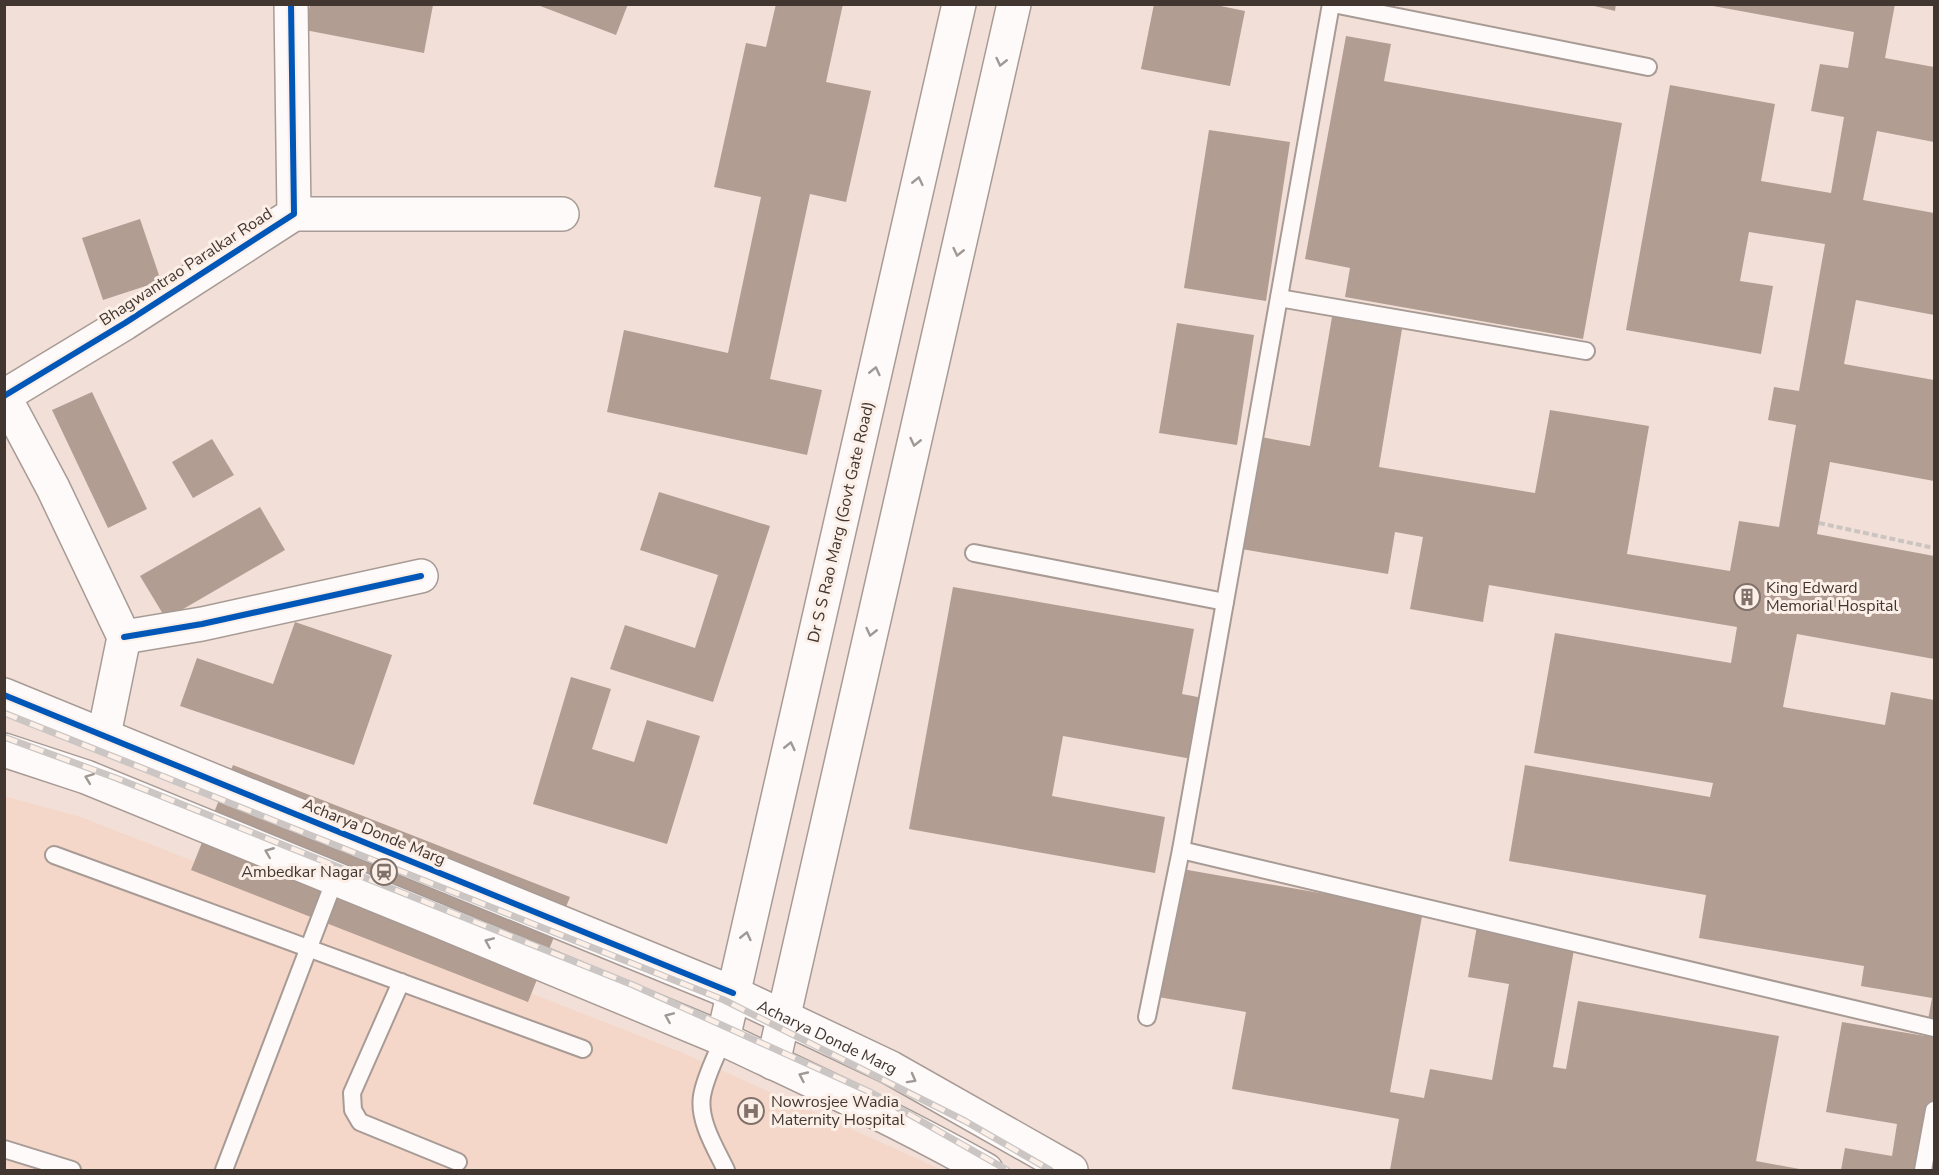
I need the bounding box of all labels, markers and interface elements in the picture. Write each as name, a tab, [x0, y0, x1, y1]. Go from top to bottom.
one-way arrow	[995, 56, 1008, 66]
one-way arrow	[911, 177, 924, 187]
street label: Bhagwantrao Paralkar Road	[95, 203, 277, 331]
one-way arrow	[952, 246, 965, 256]
one-way arrow	[868, 367, 881, 377]
street label: Dr S S Rao Marg (Govt Gate Road)	[802, 399, 880, 645]
one-way arrow	[909, 437, 922, 447]
place label: King Edward Memorial Hospital	[1766, 577, 1898, 617]
building icon: King Edward Memorial Hospital	[1732, 582, 1762, 612]
one-way arrow	[866, 627, 879, 637]
one-way arrow	[782, 741, 795, 751]
one-way arrow	[84, 773, 95, 786]
street label: Acharya Donde Marg	[299, 793, 449, 871]
one-way arrow	[265, 847, 276, 859]
station icon: Ambedkar Nagar	[369, 857, 399, 887]
place label: Ambedkar Nagar	[241, 861, 364, 883]
one-way arrow	[739, 931, 752, 941]
one-way arrow	[484, 937, 495, 949]
street label: Acharya Donde Marg	[753, 995, 901, 1080]
one-way arrow	[664, 1012, 675, 1024]
one-way arrow	[799, 1072, 810, 1084]
one-way arrow	[905, 1072, 916, 1083]
place label: Nowrosjee Wadia Maternity Hospital	[771, 1091, 905, 1131]
hospital icon: Nowrosjee Wadia Maternity Hospital	[736, 1096, 766, 1126]

